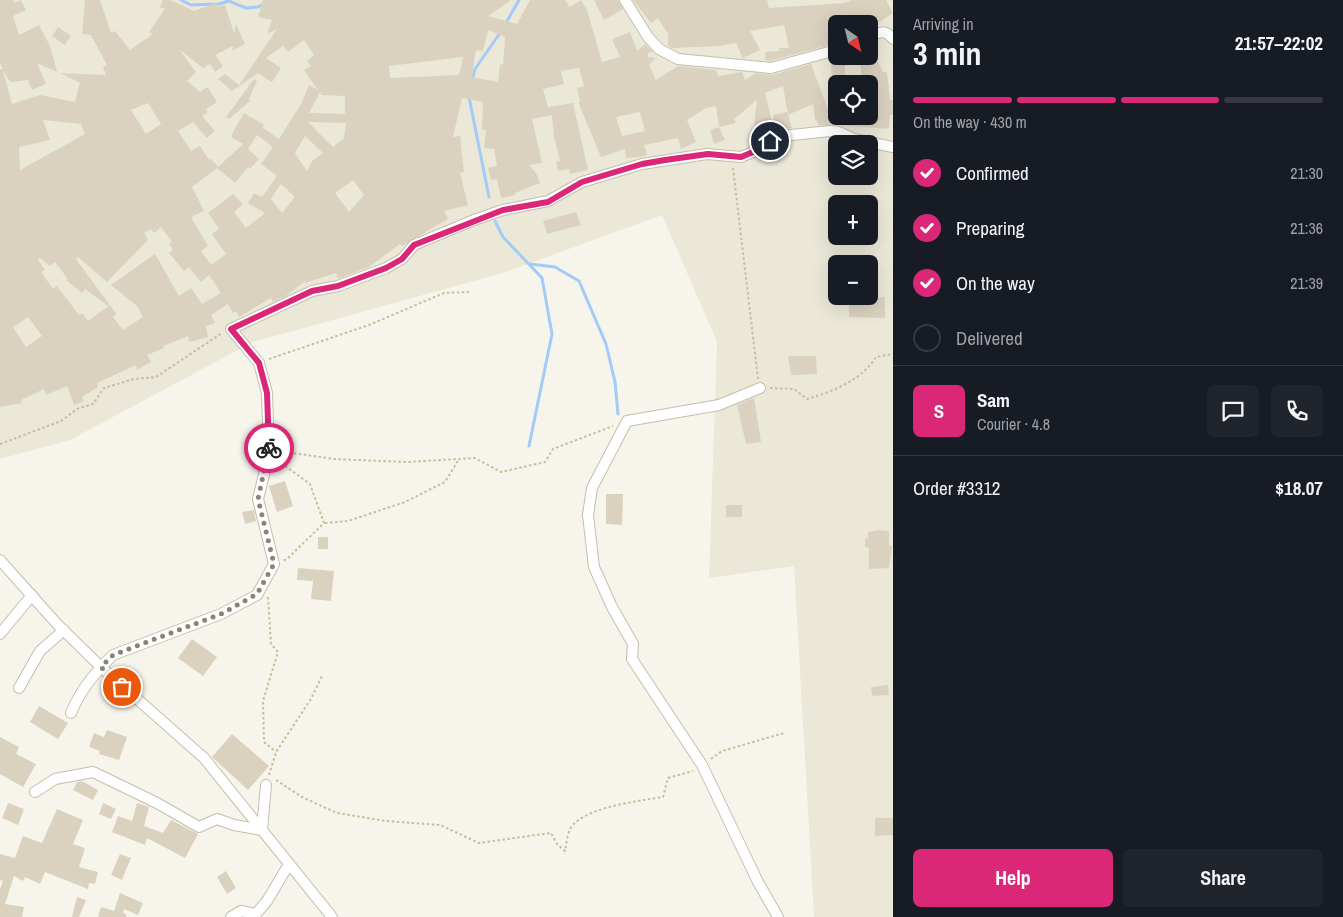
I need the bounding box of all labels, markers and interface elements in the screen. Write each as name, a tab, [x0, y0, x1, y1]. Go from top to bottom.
text: Arriving in	[913, 13, 974, 35]
north arrow	[828, 15, 878, 65]
map controls	[828, 15, 878, 305]
text: 21:57–22:02	[1235, 30, 1323, 56]
text: 3 min	[913, 32, 982, 75]
button: locate	[828, 75, 878, 125]
text: On the way · 430 m	[913, 111, 1027, 133]
pin	[749, 120, 791, 162]
icon: home	[756, 127, 784, 155]
button: layers	[828, 135, 878, 185]
icon: check	[913, 159, 941, 187]
text: Confirmed	[956, 160, 1029, 186]
text: 21:30	[1290, 162, 1323, 184]
button: +	[828, 195, 878, 245]
icon: check	[913, 214, 941, 242]
text: Preparing	[956, 215, 1024, 241]
text: 21:36	[1290, 217, 1323, 239]
button: −	[828, 255, 878, 305]
icon: check	[913, 269, 941, 297]
text: On the way	[956, 270, 1035, 296]
text: 21:39	[1290, 272, 1323, 294]
text: Delivered	[956, 325, 1023, 351]
button: chat	[1207, 385, 1259, 437]
button: phone	[1271, 385, 1323, 437]
text: Sam	[977, 387, 1010, 413]
text: S	[934, 398, 944, 424]
text: Courier · 4.8	[977, 413, 1050, 435]
courier	[244, 423, 294, 473]
icon: bike	[255, 434, 283, 462]
text: Order #3312	[913, 475, 1000, 501]
text: $18.07	[1275, 475, 1323, 501]
pin	[101, 666, 143, 708]
icon: bag	[108, 673, 136, 701]
button: Help	[913, 849, 1113, 907]
button: Share	[1123, 849, 1323, 907]

